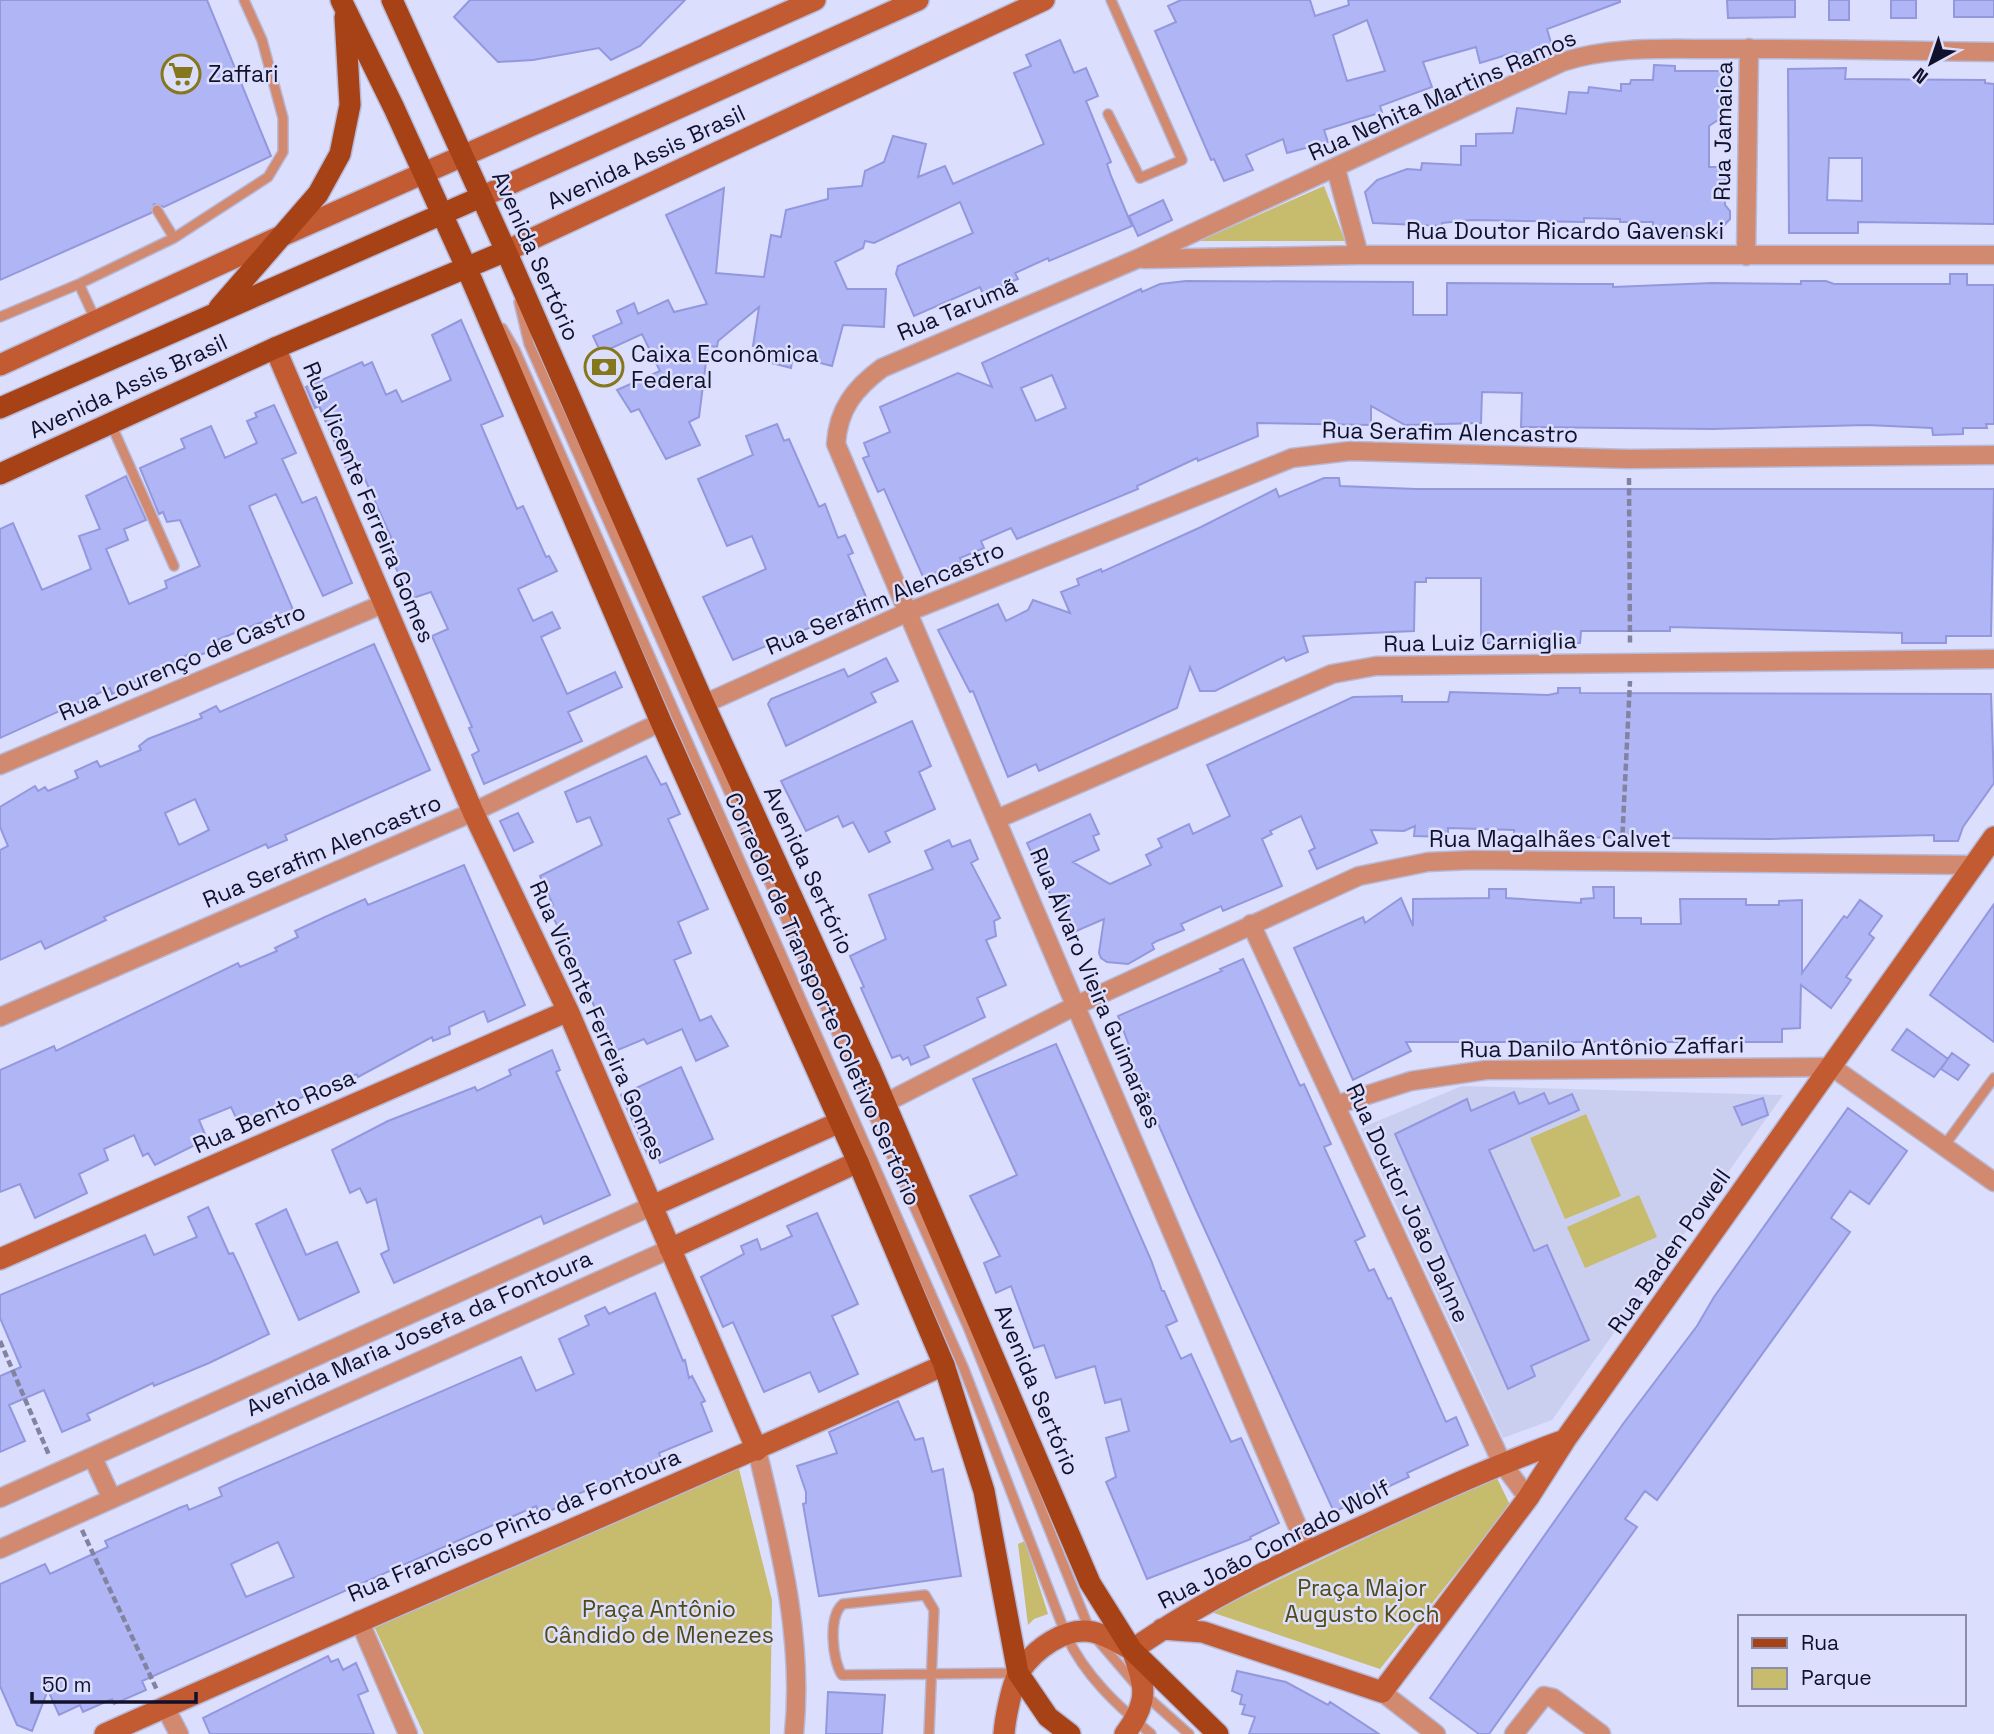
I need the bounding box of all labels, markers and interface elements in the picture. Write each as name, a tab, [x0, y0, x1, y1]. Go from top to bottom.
street label: Rua Nehita Martins Ramos	[1303, 22, 1581, 168]
north arrow	[1896, 28, 1966, 98]
supermarket icon: Zaffari	[160, 53, 202, 95]
place label: Zaffari	[208, 59, 279, 89]
street label: Rua Jamaica	[1707, 61, 1739, 201]
text: N	[1907, 62, 1933, 89]
street label: Avenida Assis Brasil	[542, 98, 750, 216]
street label: Avenida Sertório	[485, 167, 587, 345]
street label: Rua Doutor Ricardo Gavenski	[1406, 216, 1724, 246]
street label: Rua Tarumã	[892, 270, 1022, 348]
street label: Avenida Assis Brasil	[24, 327, 232, 445]
place label: Caixa Econômica Federal	[631, 339, 819, 395]
bank icon: Caixa Econômica Federal	[583, 346, 625, 388]
street label: Rua Vicente Ferreira Gomes	[296, 357, 442, 647]
street label: Rua Serafim Alencastro	[1322, 415, 1578, 449]
street label: Rua Serafim Alencastro	[761, 534, 1009, 662]
street label: Rua Lourenço de Castro	[54, 596, 310, 728]
street label: Rua Luiz Carniglia	[1383, 625, 1577, 659]
street label: Avenida Sertório	[757, 781, 861, 959]
street label: Rua Serafim Alencastro	[198, 787, 446, 915]
street label: Corredor de Transporte Coletivo Sertório	[718, 788, 928, 1210]
street label: Rua Magalhães Calvet	[1429, 824, 1671, 854]
street label: Rua Álvaro Vieira Guimarães	[1023, 843, 1169, 1133]
street label: Rua Vicente Ferreira Gomes	[523, 876, 673, 1164]
street label: Rua Danilo Antônio Zaffari	[1459, 1030, 1745, 1064]
street label: Rua Bento Rosa	[188, 1062, 360, 1160]
street label: Rua Doutor João Dahne	[1339, 1078, 1477, 1328]
street label: Rua Baden Powell	[1601, 1163, 1737, 1339]
street label: Avenida Maria Josefa da Fontoura	[241, 1243, 597, 1423]
street label: Avenida Sertório	[988, 1300, 1086, 1480]
street label: Rua Francisco Pinto da Fontoura	[343, 1441, 685, 1609]
street label: Rua João Conrado Wolf	[1153, 1472, 1395, 1616]
park label: Praça Major Augusto Koch	[1284, 1573, 1440, 1629]
park label: Praça Antônio Cândido de Menezes	[544, 1594, 774, 1650]
legend	[1738, 1615, 1966, 1706]
text: Rua	[1801, 1629, 1839, 1656]
scale bar	[32, 1660, 196, 1704]
text: Parque	[1801, 1664, 1872, 1691]
text: 50 m	[42, 1671, 92, 1698]

